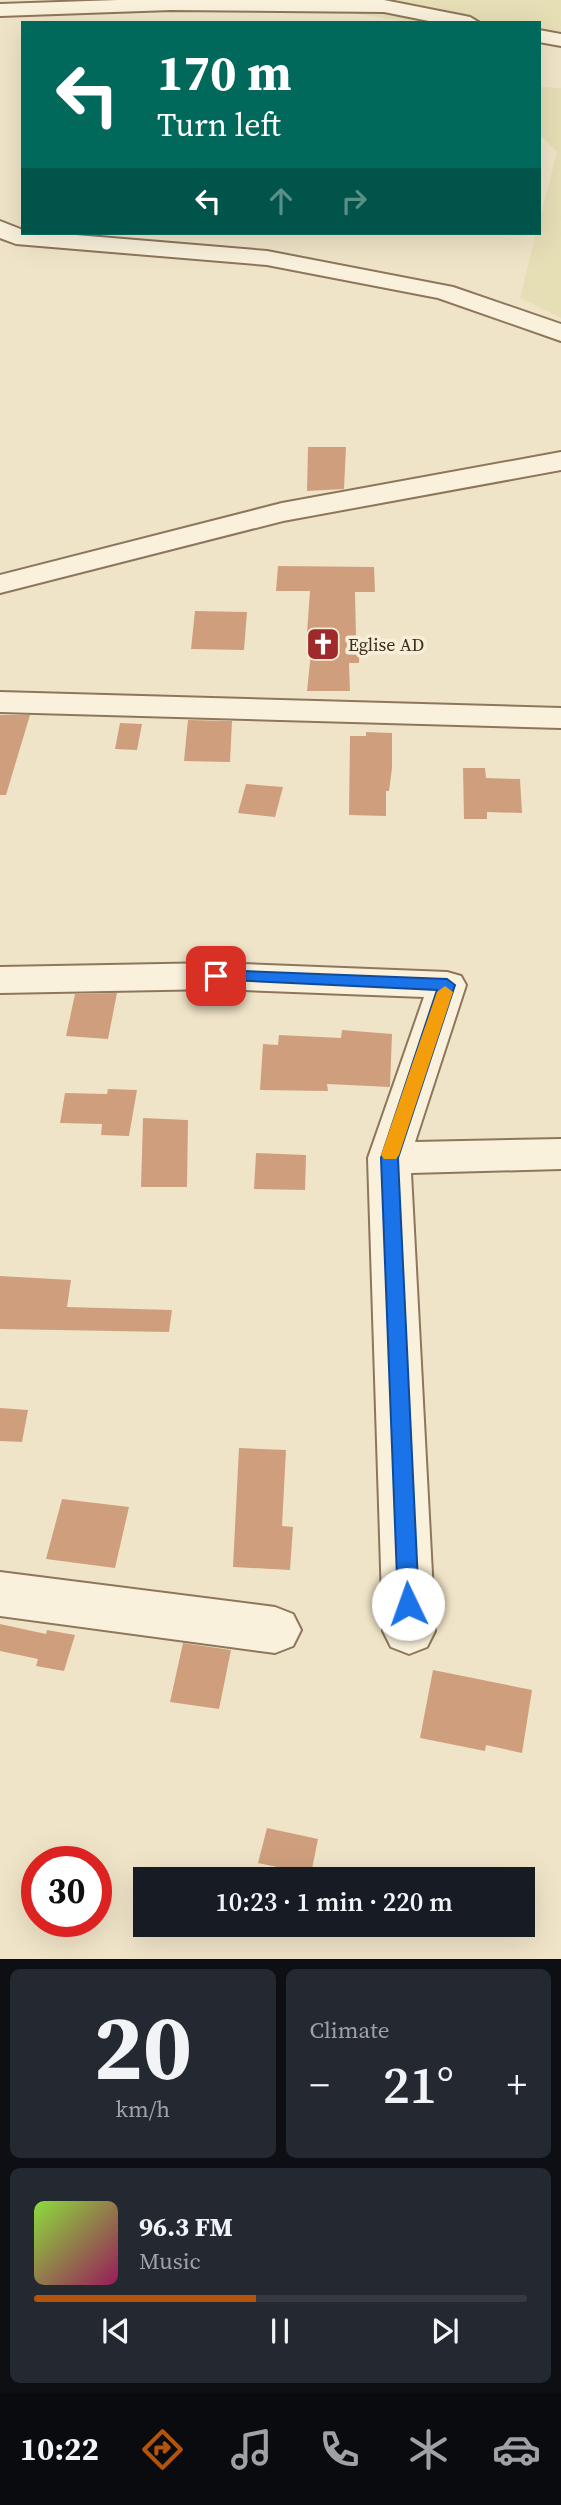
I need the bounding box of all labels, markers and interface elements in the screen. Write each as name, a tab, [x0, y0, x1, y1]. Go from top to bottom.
text: 170 m	[157, 39, 292, 106]
icon: left	[42, 49, 133, 140]
text: Turn left	[157, 103, 281, 147]
icon: left	[189, 182, 227, 220]
icon: ahead	[262, 182, 300, 220]
icon: right	[335, 182, 373, 220]
church icon: Eglise AD	[304, 625, 342, 663]
place label: Eglise AD	[348, 632, 424, 657]
pin	[186, 946, 246, 1006]
icon: arrive	[197, 957, 235, 995]
position arrow	[371, 1567, 445, 1641]
speed limit sign: 30	[21, 1846, 112, 1937]
text: 10:23 · 1 min · 220 m	[215, 1884, 453, 1920]
text: 20	[93, 1985, 192, 2109]
text: Climate	[310, 2014, 389, 2046]
text: 21°	[383, 2049, 454, 2120]
text: −	[310, 2059, 330, 2111]
text: +	[507, 2059, 527, 2111]
text: km/h	[115, 2093, 170, 2125]
text: 96.3 FM	[139, 2209, 233, 2245]
text: Music	[139, 2245, 201, 2277]
icon: previous	[97, 2312, 135, 2350]
icon: pause	[261, 2312, 299, 2350]
icon: next	[426, 2312, 464, 2350]
icon: directions	[138, 2425, 187, 2474]
icon: music	[227, 2425, 276, 2474]
icon: phone	[315, 2425, 364, 2474]
icon: climate	[404, 2425, 453, 2474]
icon: car	[492, 2425, 541, 2474]
text: 10:22	[20, 2427, 99, 2471]

